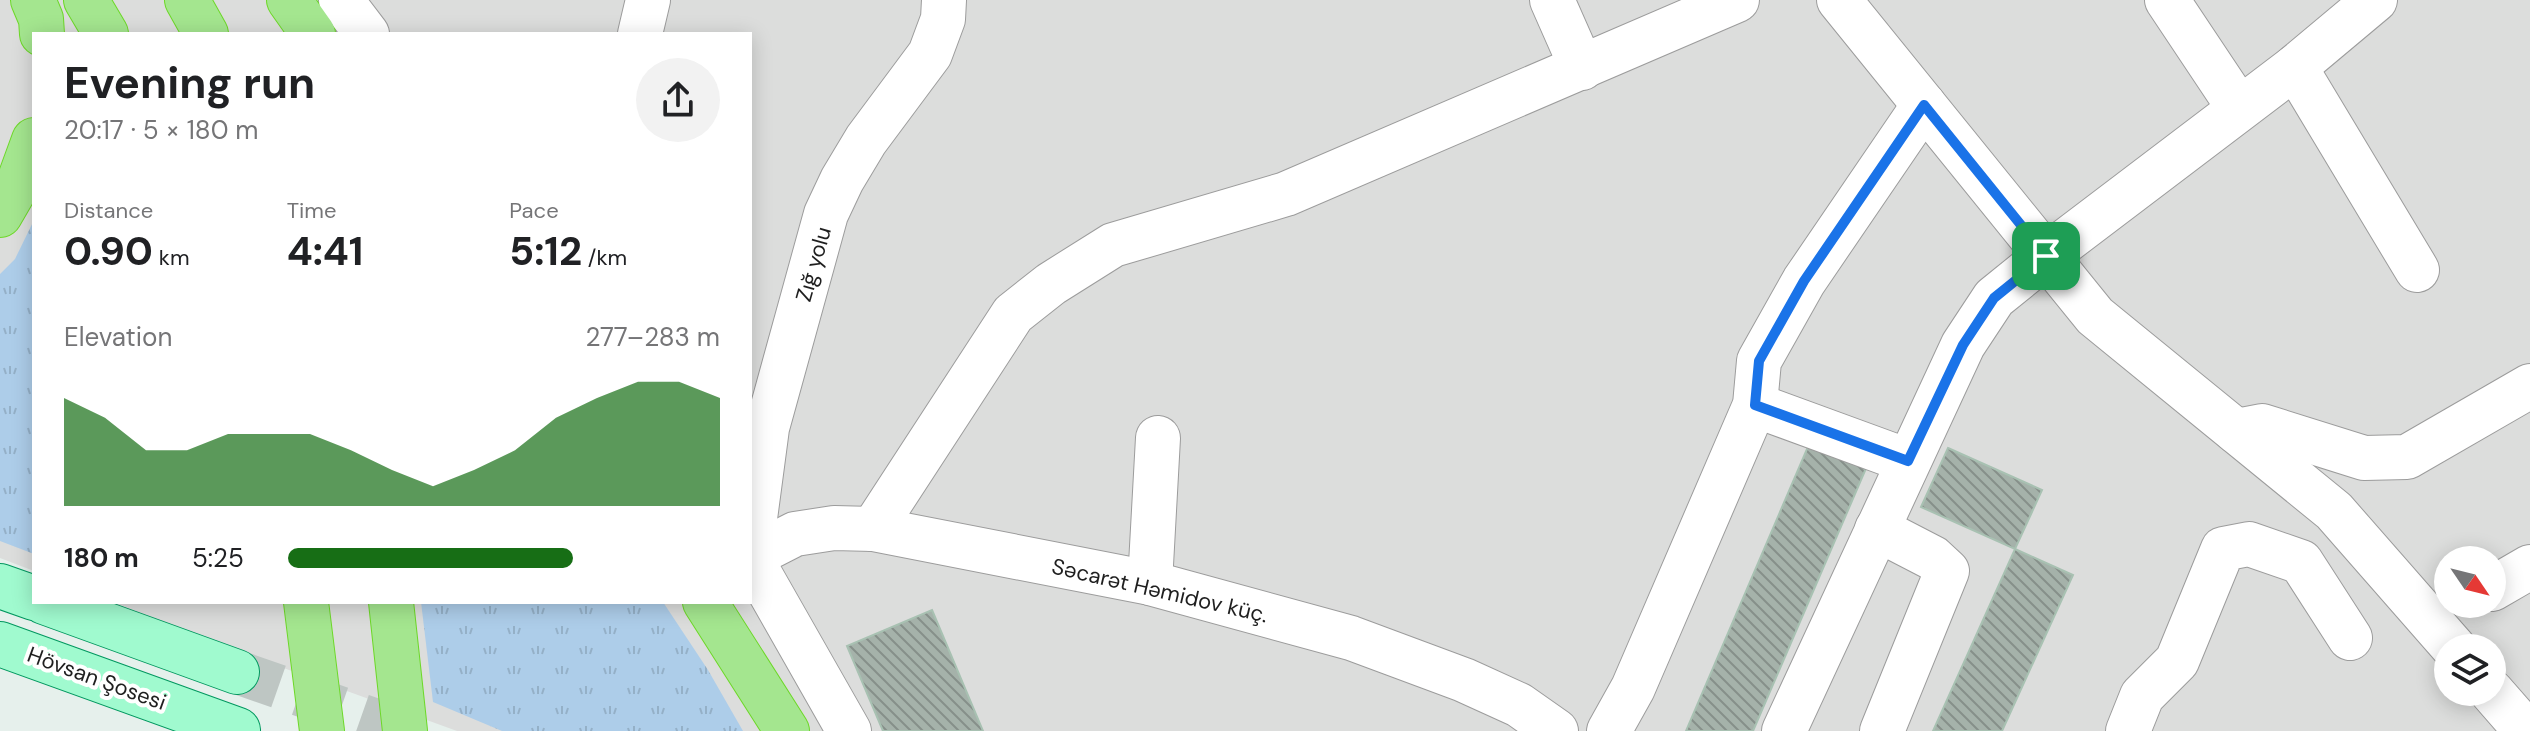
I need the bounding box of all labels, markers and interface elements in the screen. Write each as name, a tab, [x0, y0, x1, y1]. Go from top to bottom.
text: Evening run	[64, 54, 315, 112]
button: share	[636, 58, 720, 142]
text: 20:17 · 5 × 180 m	[64, 113, 259, 147]
text: Distance	[64, 196, 153, 225]
text: Time	[287, 196, 336, 225]
text: Pace	[509, 196, 559, 225]
pin	[2012, 222, 2080, 290]
street label: Zığ yolu	[789, 223, 838, 305]
text: 0.90	[64, 225, 153, 277]
text: 4:41	[287, 225, 363, 277]
text: 5:12	[509, 225, 582, 277]
icon: arrive	[2024, 234, 2068, 278]
text: km	[153, 243, 190, 272]
text: /km	[582, 243, 627, 272]
text: Elevation	[64, 320, 172, 354]
text: 277–283 m	[585, 320, 720, 354]
text: 180 m	[64, 541, 139, 575]
text: 5:25	[192, 541, 244, 575]
north arrow	[2434, 546, 2506, 618]
map controls	[2434, 546, 2506, 706]
street label: Səcarət Həmidov küç.	[1049, 552, 1271, 629]
button: layers	[2434, 634, 2506, 706]
street label: Hövsan Şosesi	[23, 640, 170, 717]

